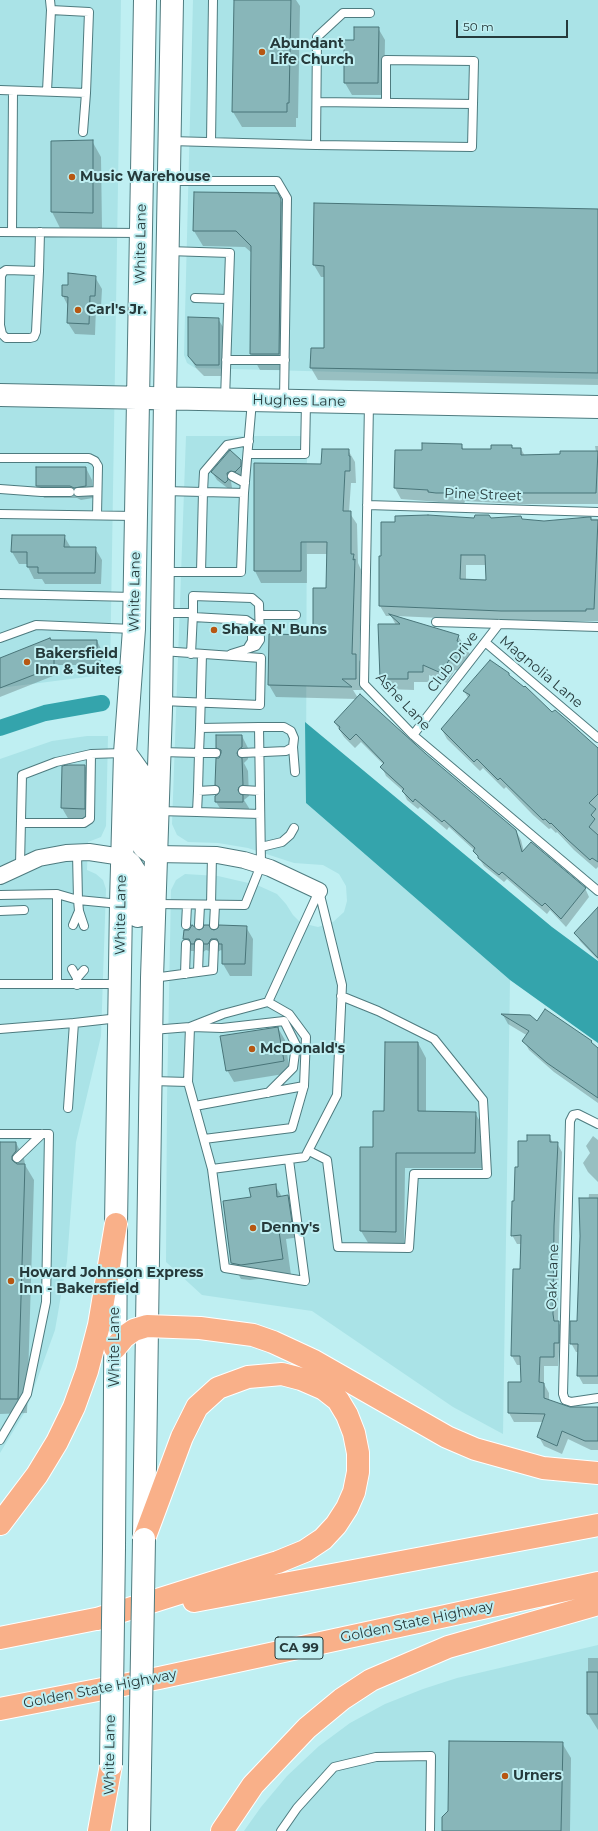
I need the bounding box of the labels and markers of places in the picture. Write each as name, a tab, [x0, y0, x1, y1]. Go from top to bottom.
place label: Abundant Life Church	[270, 36, 354, 68]
marker: Abundant Life Church	[257, 47, 267, 57]
place label: Music Warehouse	[80, 169, 211, 185]
marker: Music Warehouse	[67, 172, 77, 182]
place label: Carl's Jr.	[86, 302, 147, 318]
marker: Carl's Jr.	[73, 305, 83, 315]
place label: Shake N' Buns	[222, 622, 327, 638]
marker: Shake N' Buns	[209, 625, 219, 635]
place label: Bakersfield Inn & Suites	[35, 646, 122, 678]
marker: Bakersfield Inn & Suites	[22, 657, 32, 667]
place label: McDonald's	[260, 1041, 345, 1057]
marker: McDonald's	[247, 1044, 257, 1054]
place label: Denny's	[261, 1220, 320, 1236]
marker: Denny's	[248, 1223, 258, 1233]
place label: Howard Johnson Express Inn - Bakersfield	[19, 1265, 204, 1298]
marker: Howard Johnson Express Inn - Bakersfield	[6, 1276, 16, 1286]
place label: Urners	[513, 1768, 562, 1784]
marker: Urners	[500, 1771, 510, 1781]

